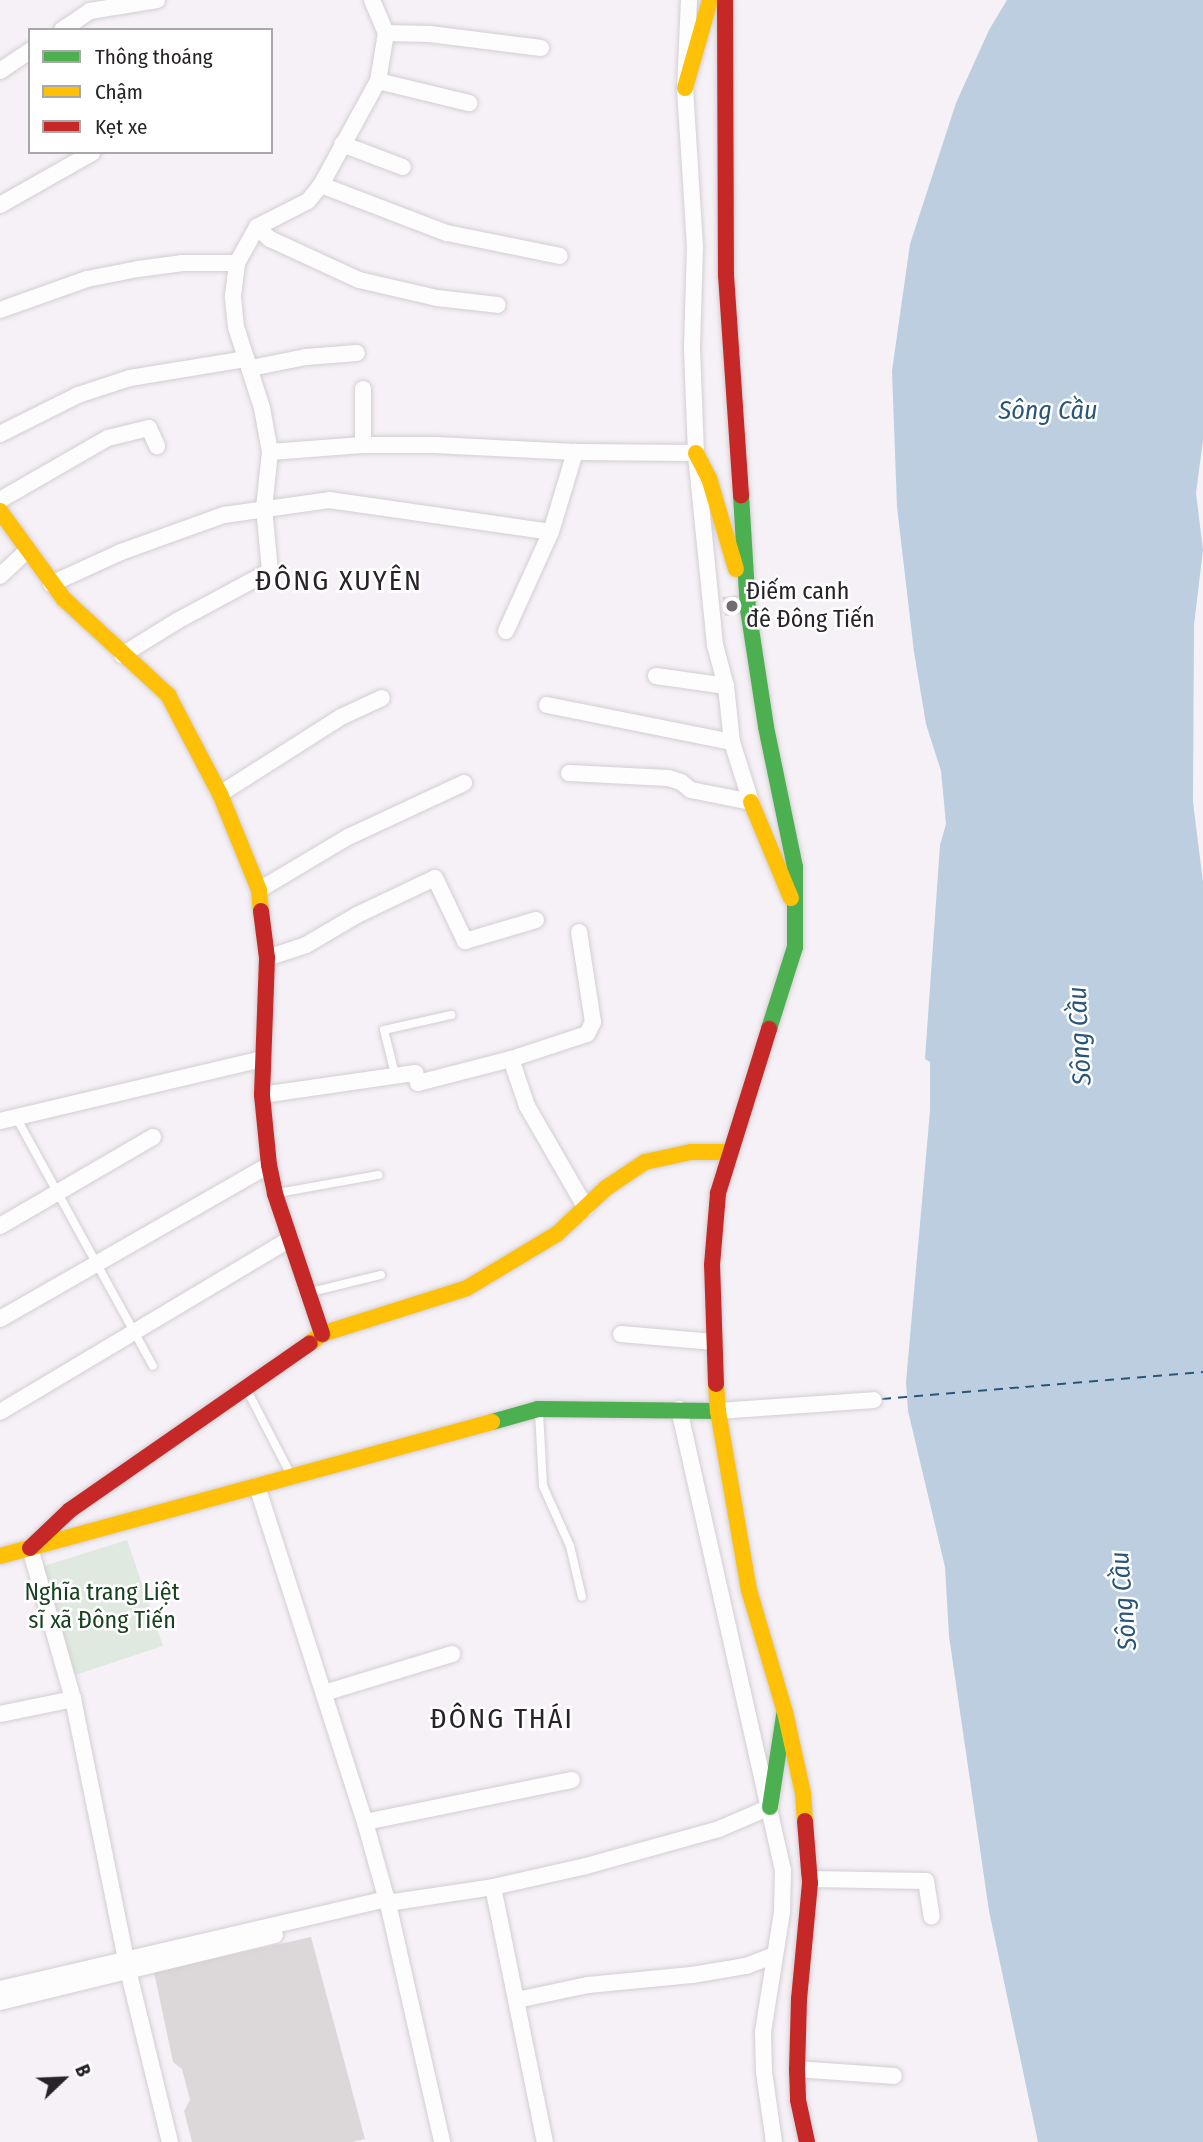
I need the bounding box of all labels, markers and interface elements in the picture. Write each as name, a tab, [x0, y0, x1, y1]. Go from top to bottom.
legend	[28, 28, 273, 154]
text: Thông thoáng	[95, 44, 213, 70]
text: Chậm	[95, 79, 143, 105]
text: Kẹt xe	[95, 114, 147, 140]
water label: Sông Cầu	[998, 395, 1098, 427]
district label: ĐÔNG XUYÊN	[256, 564, 422, 598]
place label: Điếm canh đê Đông Tiến	[746, 578, 875, 634]
marker: Điếm canh đê Đông Tiến	[724, 598, 740, 614]
water label: Sông Cầu	[1062, 986, 1098, 1086]
water label: Sông Cầu	[1104, 1550, 1144, 1652]
park label: Nghĩa trang Liệt sĩ xã Đông Tiến	[24, 1579, 180, 1635]
district label: ĐÔNG THÁI	[431, 1702, 573, 1736]
north arrow	[28, 2044, 98, 2114]
text: B	[70, 2061, 95, 2080]

